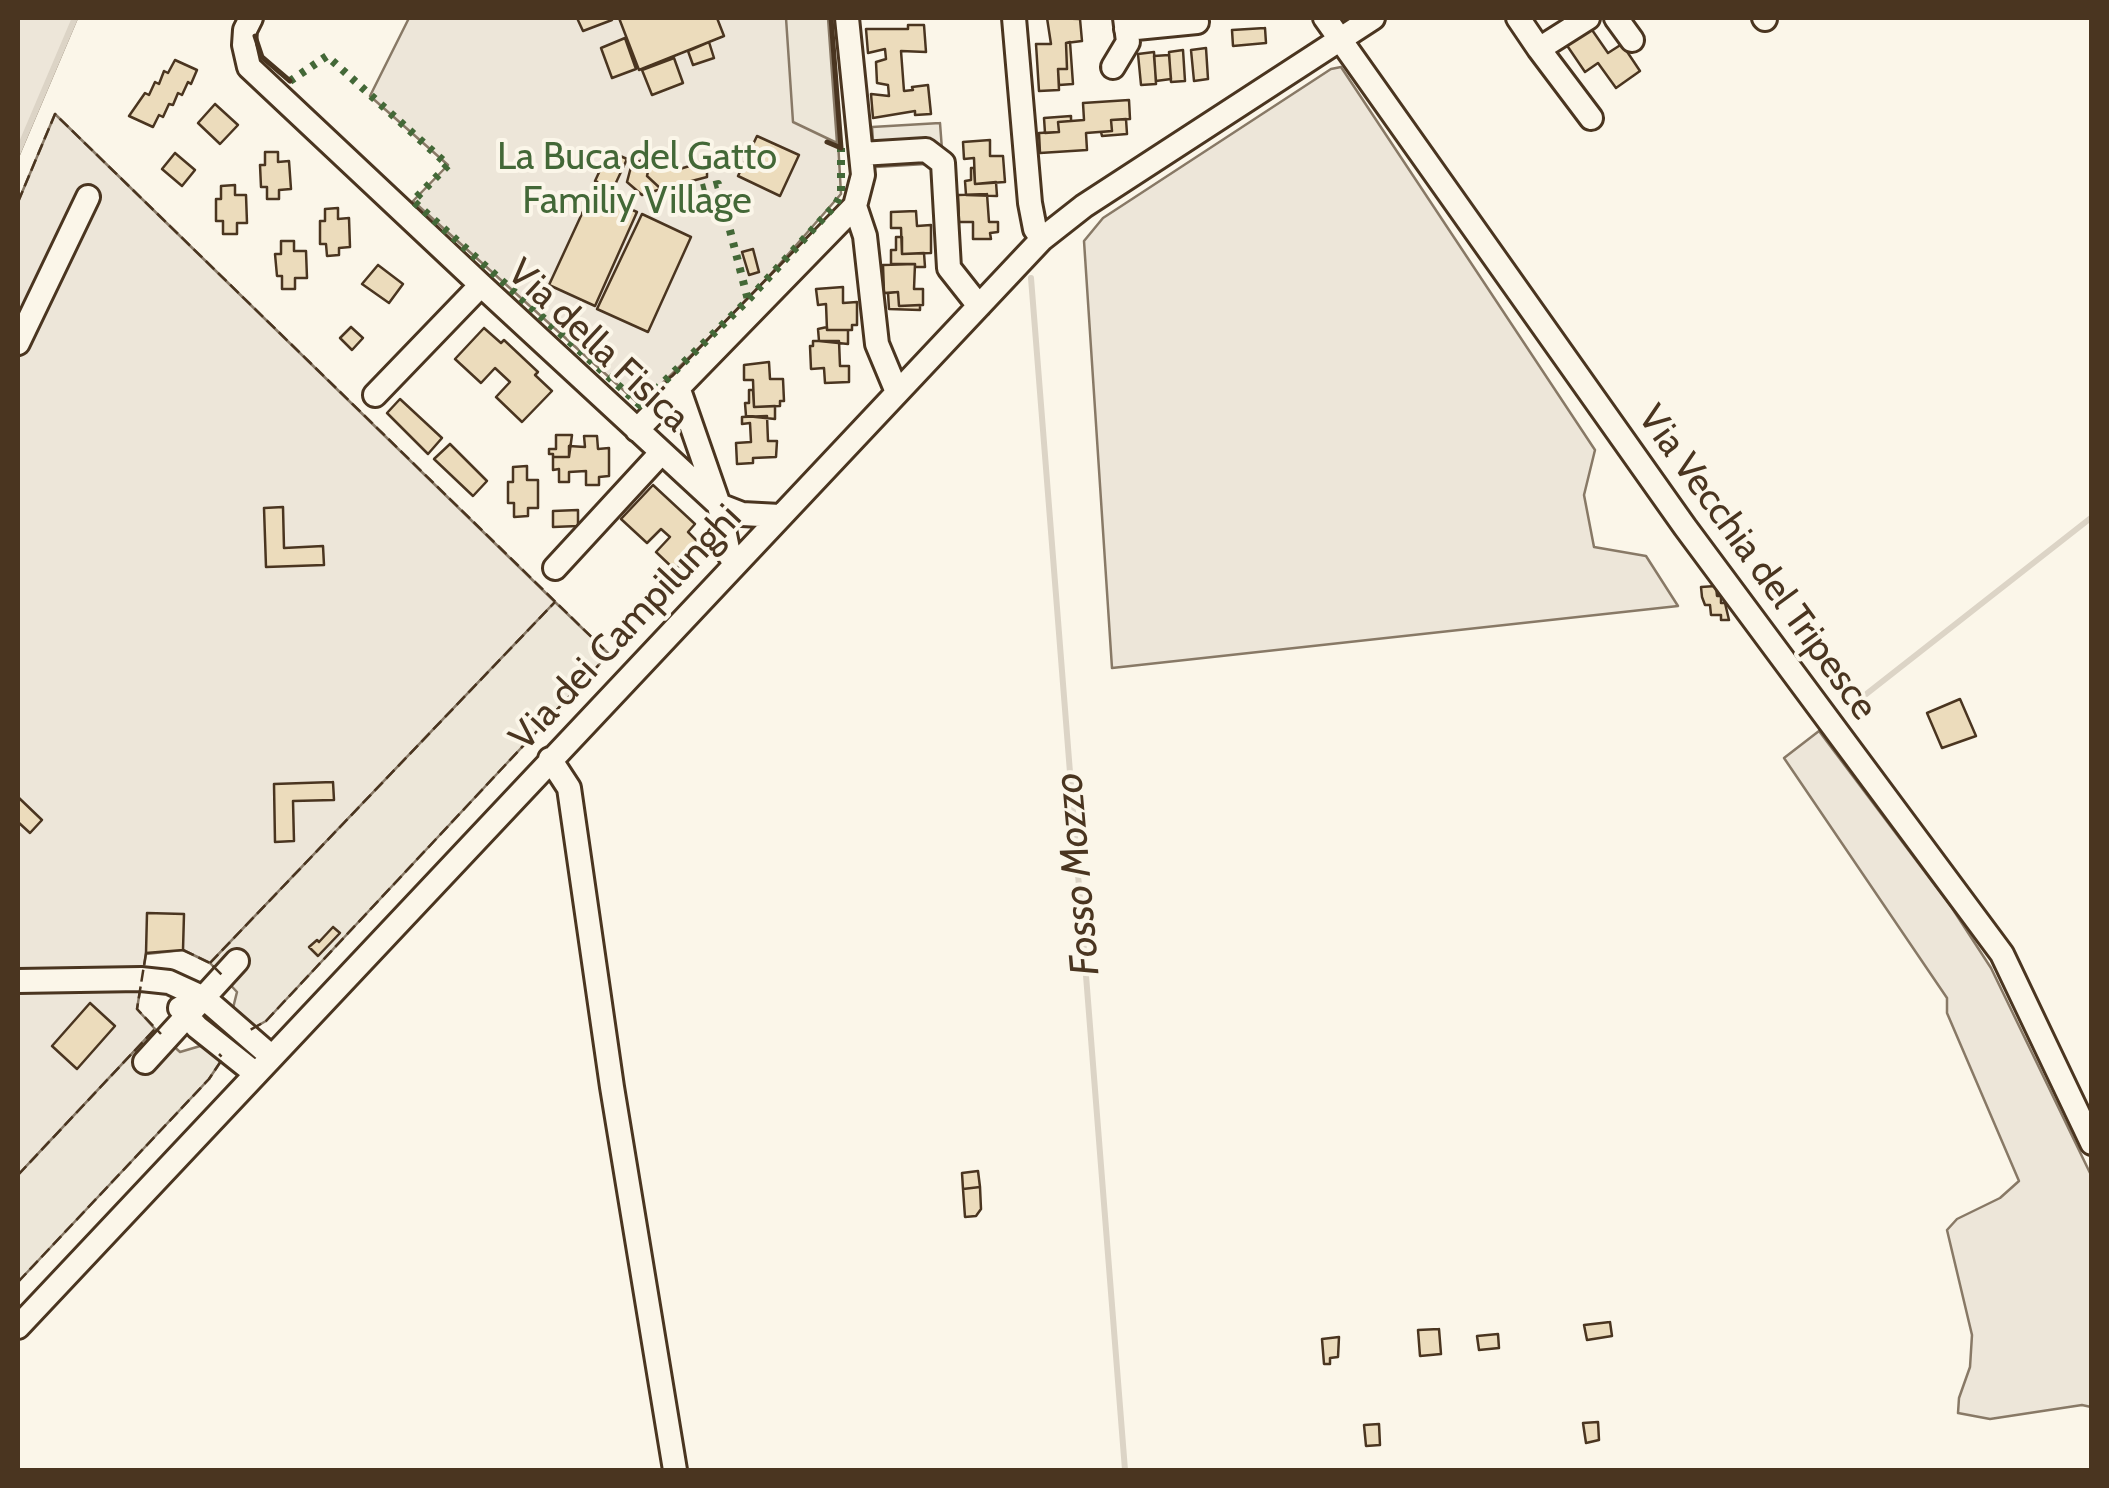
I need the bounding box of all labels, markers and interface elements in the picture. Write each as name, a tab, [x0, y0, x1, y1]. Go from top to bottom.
park label: La Buca del Gatto Familiy Village	[497, 135, 777, 224]
street label: Via della Fisica	[498, 250, 698, 442]
street label: Via Vecchia del Tripesce	[1628, 397, 1886, 729]
street label: Via dei Campilunghi	[501, 496, 751, 760]
water label: Fosso Mozzo	[1045, 771, 1111, 977]

